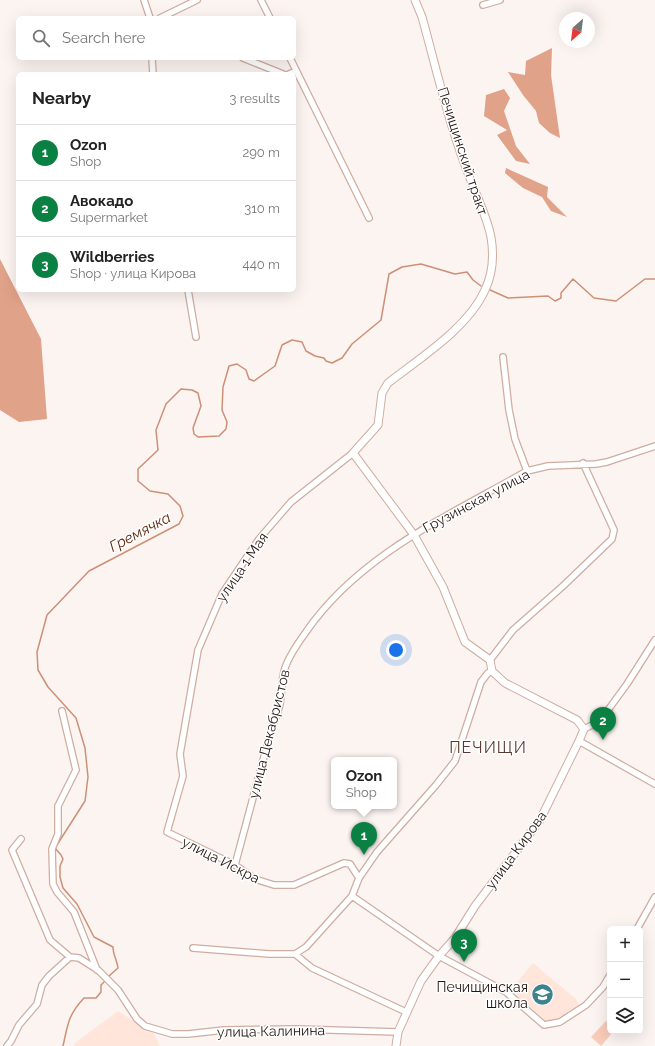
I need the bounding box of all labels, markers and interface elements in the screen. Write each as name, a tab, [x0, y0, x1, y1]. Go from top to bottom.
north arrow	[559, 12, 595, 48]
search box	[16, 16, 296, 60]
icon: search	[30, 27, 52, 49]
text: Search here	[62, 29, 145, 47]
street label: Печищинский тракт	[435, 85, 491, 217]
text: Nearby	[32, 88, 91, 108]
text: 3 results	[230, 91, 280, 106]
text: Ozon	[70, 136, 107, 154]
text: 1	[42, 145, 48, 160]
text: 290 m	[242, 145, 280, 160]
text: Shop	[70, 154, 101, 169]
text: Авокадо	[70, 192, 133, 210]
text: 2	[41, 201, 49, 216]
text: 310 m	[244, 201, 280, 216]
text: Supermarket	[70, 210, 148, 225]
text: Wildberries	[70, 248, 154, 266]
text: 3	[41, 257, 49, 272]
text: 440 m	[243, 257, 280, 272]
text: Shop · улица Кирова	[70, 266, 196, 281]
street label: Грузинская улица	[420, 466, 532, 536]
water label: Гремячка	[106, 508, 174, 556]
street label: улица 1 Мая	[213, 529, 271, 605]
your location	[386, 640, 406, 660]
street label: улица Декабристов	[245, 668, 293, 800]
pin: 2	[590, 707, 616, 740]
district label: ПЕЧИЩИ	[449, 738, 527, 757]
popup	[331, 757, 397, 809]
text: Ozon	[346, 767, 382, 785]
text: Shop	[346, 785, 377, 800]
street label: улица Кирова	[482, 808, 550, 892]
pin: 1	[351, 822, 377, 855]
street label: улица Искра	[179, 834, 263, 886]
map controls	[607, 926, 643, 1034]
button: +	[607, 926, 643, 962]
pin: 3	[451, 929, 477, 962]
button: −	[607, 962, 643, 998]
place label: Печищинская школа	[436, 979, 528, 1011]
school or university icon: Печищинская школа	[530, 982, 556, 1008]
button: layers	[607, 998, 643, 1034]
street label: улица Калинина	[217, 1022, 325, 1040]

